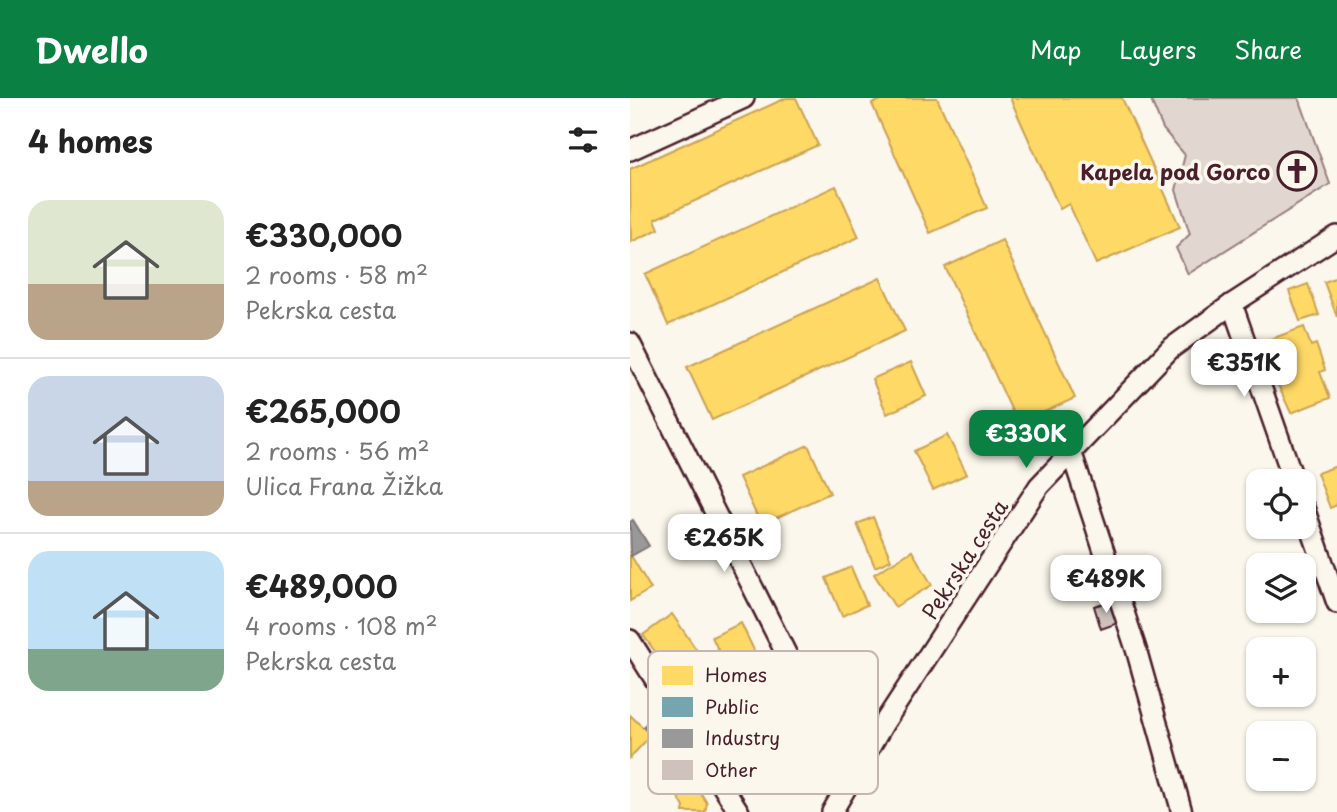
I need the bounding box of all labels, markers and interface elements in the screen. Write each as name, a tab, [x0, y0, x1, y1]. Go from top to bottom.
text: Dwello	[35, 24, 148, 74]
text: Map	[1030, 31, 1081, 67]
text: Layers	[1119, 31, 1196, 67]
text: Share	[1234, 31, 1302, 67]
text: 4 homes	[28, 118, 153, 163]
icon: filters	[564, 121, 602, 159]
church icon: Kapela pod Gorco	[1276, 150, 1318, 192]
place label: Kapela pod Gorco	[1080, 155, 1270, 187]
text: €330,000	[245, 212, 402, 257]
icon: home	[84, 228, 168, 312]
text: 2 rooms · 58 m²	[245, 257, 428, 292]
text: Pekrska cesta	[245, 292, 396, 327]
pin: €351K	[1195, 340, 1293, 399]
text: €351K	[1207, 344, 1281, 379]
text: €265,000	[245, 388, 401, 433]
icon: home	[84, 404, 168, 488]
pin: €330K	[977, 410, 1075, 470]
text: €330K	[985, 415, 1067, 450]
text: 2 rooms · 56 m²	[245, 433, 430, 468]
text: Ulica Frana Žižka	[245, 468, 443, 503]
map controls	[1246, 469, 1316, 791]
button: locate	[1246, 469, 1316, 539]
street label: Pekrska cesta	[913, 492, 1015, 626]
pin: €265K	[675, 514, 773, 574]
text: €265K	[684, 519, 764, 554]
button: layers	[1246, 553, 1316, 623]
pin: €489K	[1057, 556, 1155, 615]
text: €489K	[1066, 560, 1146, 595]
text: €489,000	[245, 563, 398, 608]
icon: home	[84, 579, 168, 663]
text: 4 rooms · 108 m²	[245, 608, 438, 643]
button: +	[1246, 637, 1316, 707]
text: Pekrska cesta	[245, 643, 396, 678]
legend	[648, 651, 878, 794]
text: Homes	[705, 660, 767, 688]
text: Public	[705, 692, 759, 720]
button: −	[1246, 721, 1316, 791]
text: Industry	[705, 723, 780, 751]
text: Other	[705, 755, 757, 783]

